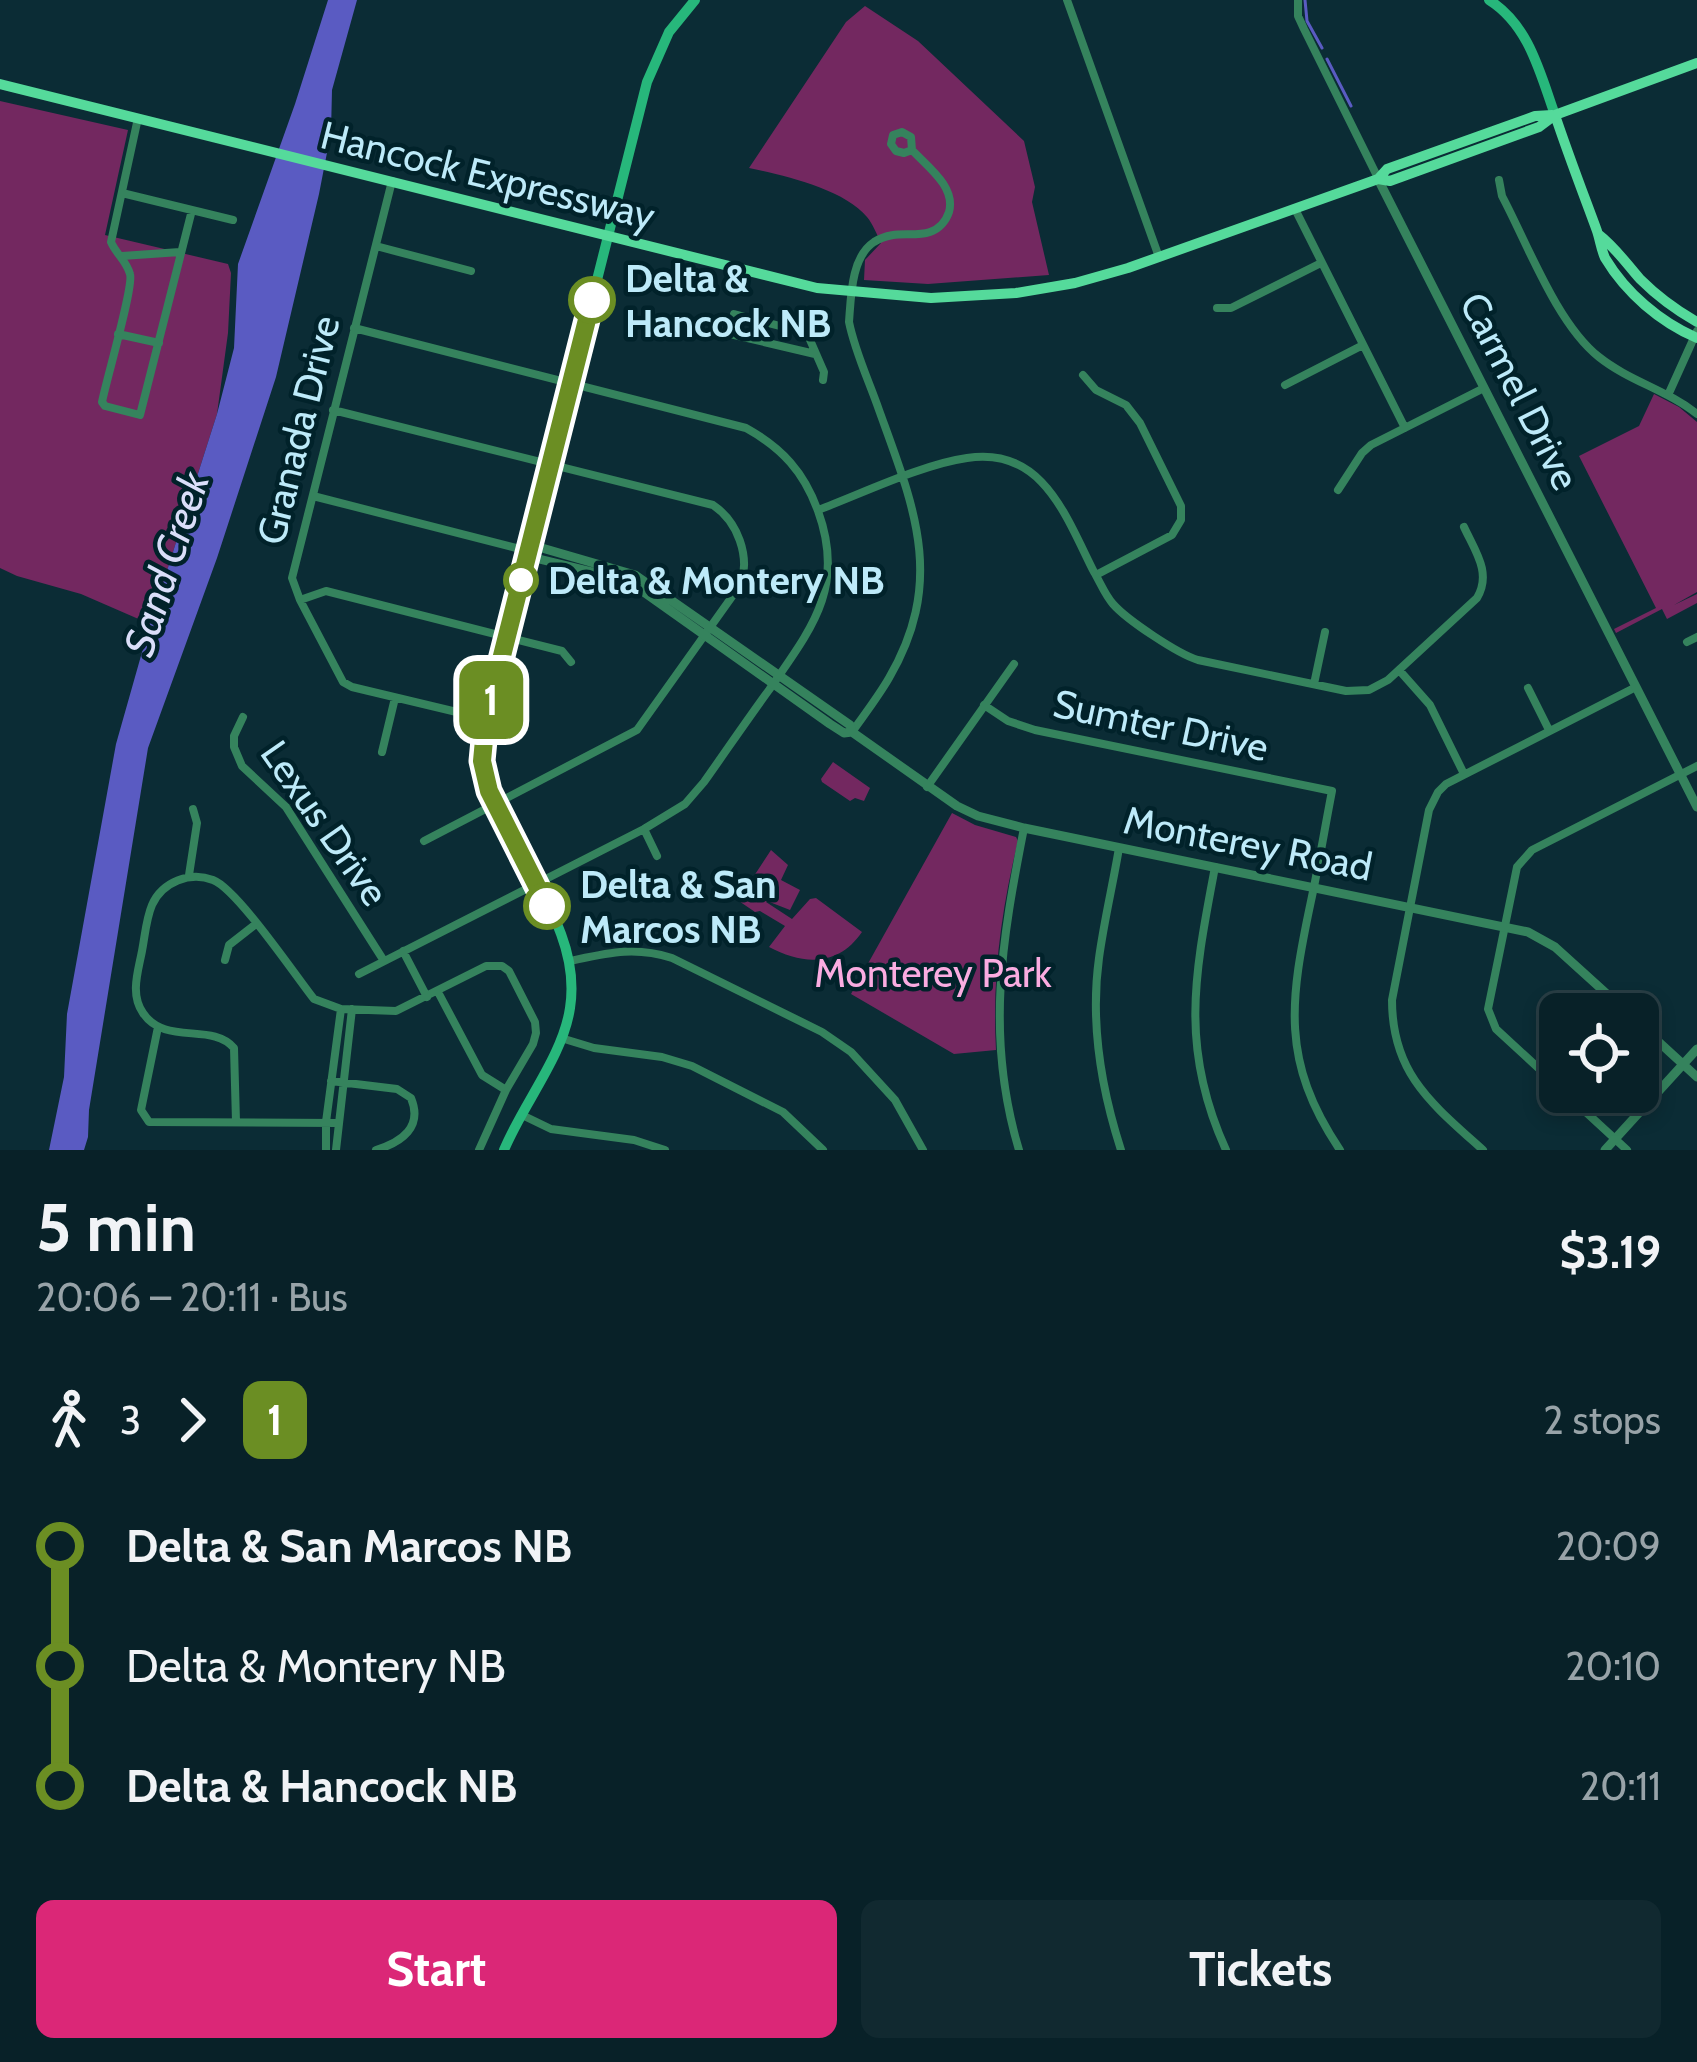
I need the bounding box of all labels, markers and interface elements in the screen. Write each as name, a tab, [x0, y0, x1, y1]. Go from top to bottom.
street label: Hancock Expressway	[316, 110, 660, 240]
place label: Delta & Hancock NB	[625, 254, 831, 347]
marker: Delta & Hancock NB	[570, 278, 614, 322]
street label: Carmel Drive	[1450, 284, 1590, 498]
street label: Granada Drive	[246, 311, 350, 549]
water label: Sand Creek	[112, 465, 220, 662]
place label: Delta & Montery NB	[548, 556, 884, 604]
marker: Delta & Montery NB	[505, 564, 537, 596]
line badge: 1	[452, 661, 530, 739]
text: 1	[483, 674, 499, 726]
street label: Sumter Drive	[1049, 679, 1273, 771]
street label: Lexus Drive	[251, 731, 399, 915]
street label: Monterey Road	[1120, 795, 1376, 891]
place label: Delta & San Marcos NB	[580, 860, 776, 953]
marker: Delta & San Marcos NB	[525, 884, 569, 928]
park label: Monterey Park	[814, 949, 1052, 997]
map controls	[1539, 993, 1659, 1113]
button: locate	[1539, 993, 1659, 1113]
text: 5 min	[36, 1187, 196, 1268]
text: $3.19	[1560, 1225, 1661, 1279]
text: 20:06 – 20:11 · Bus	[36, 1273, 348, 1321]
icon: walk	[36, 1387, 102, 1453]
icon: forward	[159, 1387, 225, 1453]
text: 1	[267, 1394, 283, 1446]
text: 3	[120, 1396, 141, 1444]
text: 2 stops	[1543, 1396, 1661, 1444]
text: Delta & San Marcos NB	[126, 1519, 572, 1573]
text: 20:09	[1556, 1522, 1661, 1570]
text: Delta & Montery NB	[126, 1639, 506, 1693]
text: 20:10	[1565, 1642, 1661, 1690]
text: Delta & Hancock NB	[126, 1759, 517, 1813]
text: 20:11	[1580, 1762, 1661, 1810]
button: Start	[36, 1900, 837, 2038]
button: Tickets	[861, 1900, 1661, 2038]

